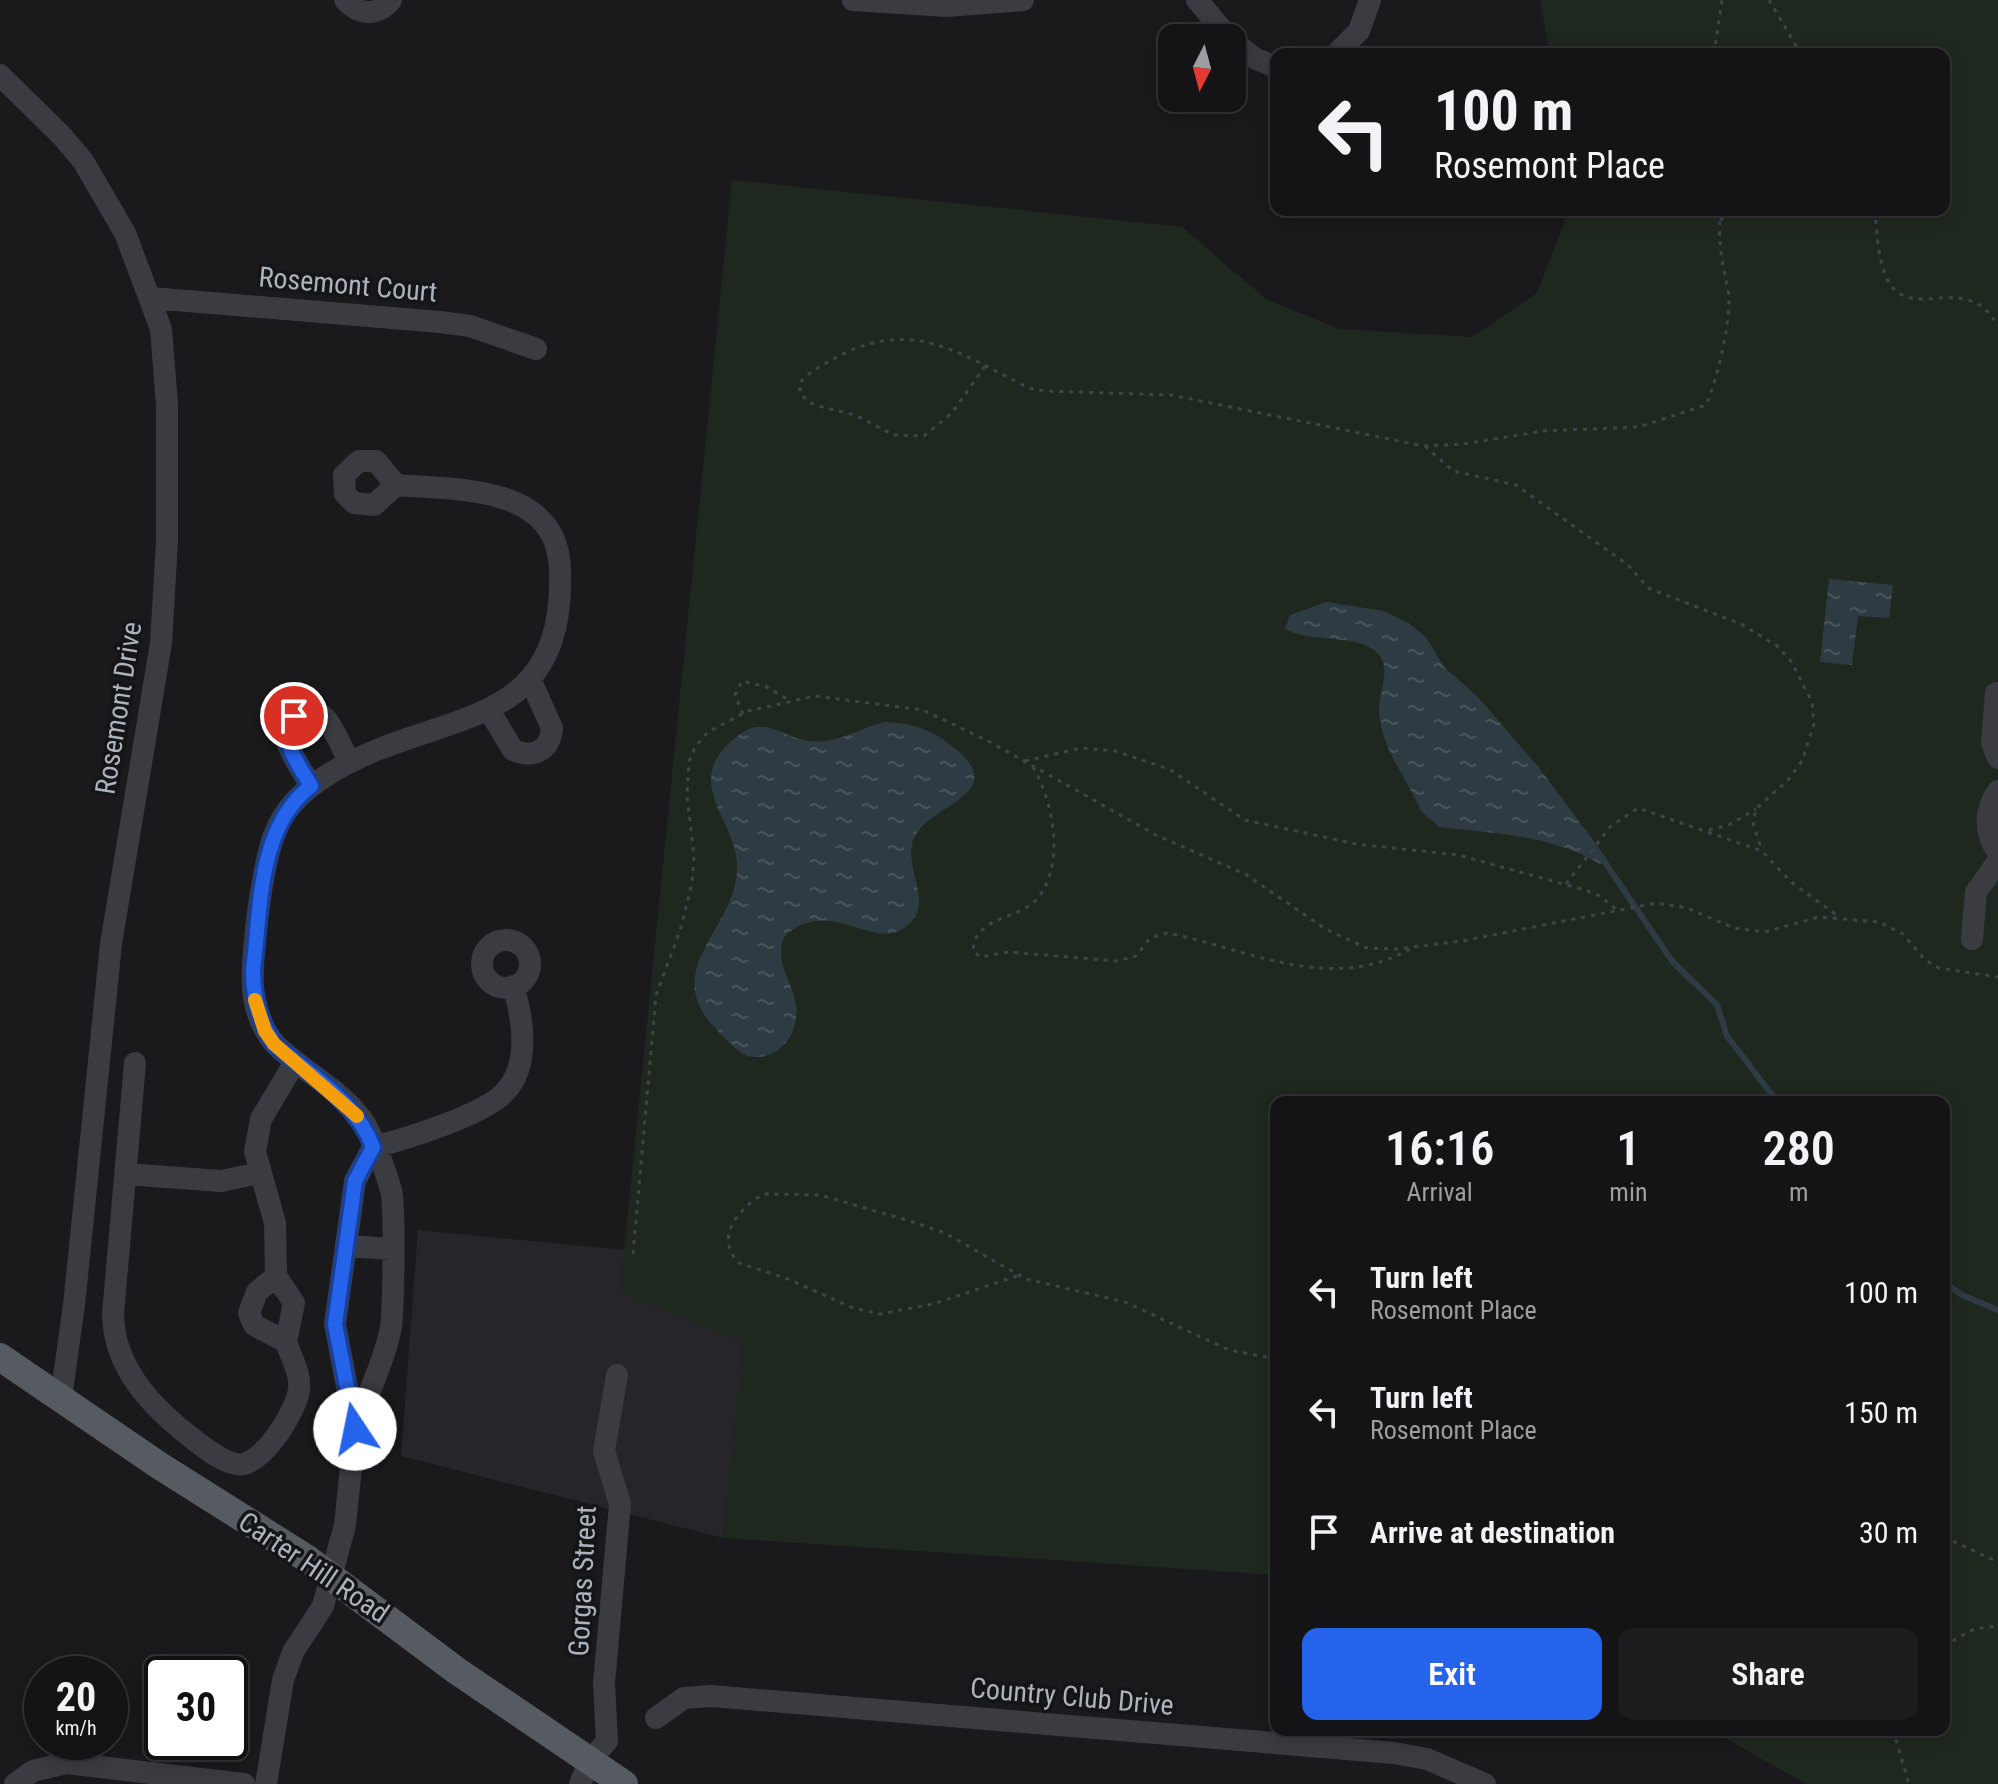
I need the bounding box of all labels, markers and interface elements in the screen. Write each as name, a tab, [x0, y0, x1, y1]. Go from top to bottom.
north arrow	[1158, 24, 1246, 112]
map controls	[1158, 24, 1246, 112]
text: 100 m	[1434, 78, 1573, 144]
icon: left	[1302, 80, 1406, 184]
text: Rosemont Place	[1434, 145, 1665, 187]
street label: Rosemont Court	[257, 260, 439, 309]
street label: Rosemont Drive	[89, 620, 148, 797]
pin	[260, 682, 328, 750]
icon: arrive	[272, 694, 316, 738]
text: 16:16	[1385, 1120, 1494, 1177]
text: 1	[1616, 1120, 1640, 1177]
text: 280	[1763, 1120, 1835, 1177]
text: Arrival	[1407, 1177, 1473, 1207]
text: min	[1609, 1177, 1647, 1207]
text: m	[1789, 1177, 1809, 1207]
text: Turn left	[1370, 1260, 1473, 1295]
icon: left	[1302, 1270, 1346, 1314]
text: 100 m	[1844, 1275, 1918, 1310]
text: Rosemont Place	[1370, 1295, 1537, 1325]
text: Turn left	[1370, 1380, 1473, 1415]
position arrow	[313, 1387, 397, 1471]
icon: left	[1302, 1390, 1346, 1434]
text: 150 m	[1844, 1395, 1918, 1430]
text: Rosemont Place	[1370, 1415, 1537, 1445]
street label: Carter Hill Road	[232, 1505, 395, 1630]
street label: Gorgas Street	[562, 1505, 603, 1657]
icon: arrive	[1302, 1510, 1346, 1554]
text: Arrive at destination	[1370, 1515, 1615, 1550]
text: 30 m	[1859, 1515, 1918, 1550]
button: Exit	[1302, 1628, 1602, 1720]
button: Share	[1618, 1628, 1918, 1720]
speed limit sign: 30	[144, 1656, 248, 1760]
street label: Country Club Drive	[969, 1671, 1175, 1722]
text: 20	[56, 1674, 96, 1721]
text: km/h	[55, 1716, 97, 1740]

